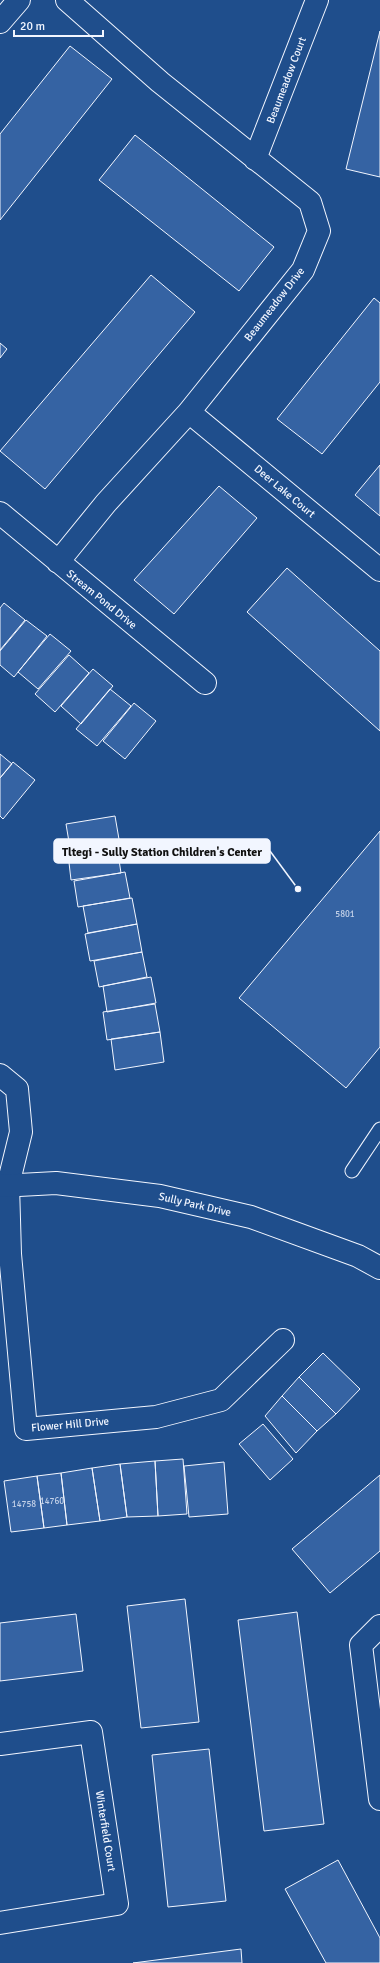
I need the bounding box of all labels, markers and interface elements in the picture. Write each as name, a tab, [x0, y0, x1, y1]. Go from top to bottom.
scale bar	[14, 12, 103, 38]
text: 20 m	[20, 19, 45, 34]
street label: Beaumeadow Court	[264, 35, 309, 125]
street label: Beaumeadow Drive	[242, 265, 307, 344]
street label: Deer Lake Court	[252, 462, 318, 521]
street label: Stream Pond Drive	[64, 567, 139, 632]
callout: Tltegi - Sully Station Children's Center	[54, 839, 270, 863]
text: Tltegi - Sully Station Children's Center	[62, 845, 262, 860]
house number: 5801	[335, 909, 355, 920]
street label: Sully Park Drive	[157, 1190, 232, 1219]
street label: Flower Hill Drive	[31, 1415, 109, 1434]
house number: 14760	[40, 1496, 64, 1507]
house number: 14758	[12, 1499, 36, 1510]
street label: Winterfield Court	[93, 1790, 118, 1873]

